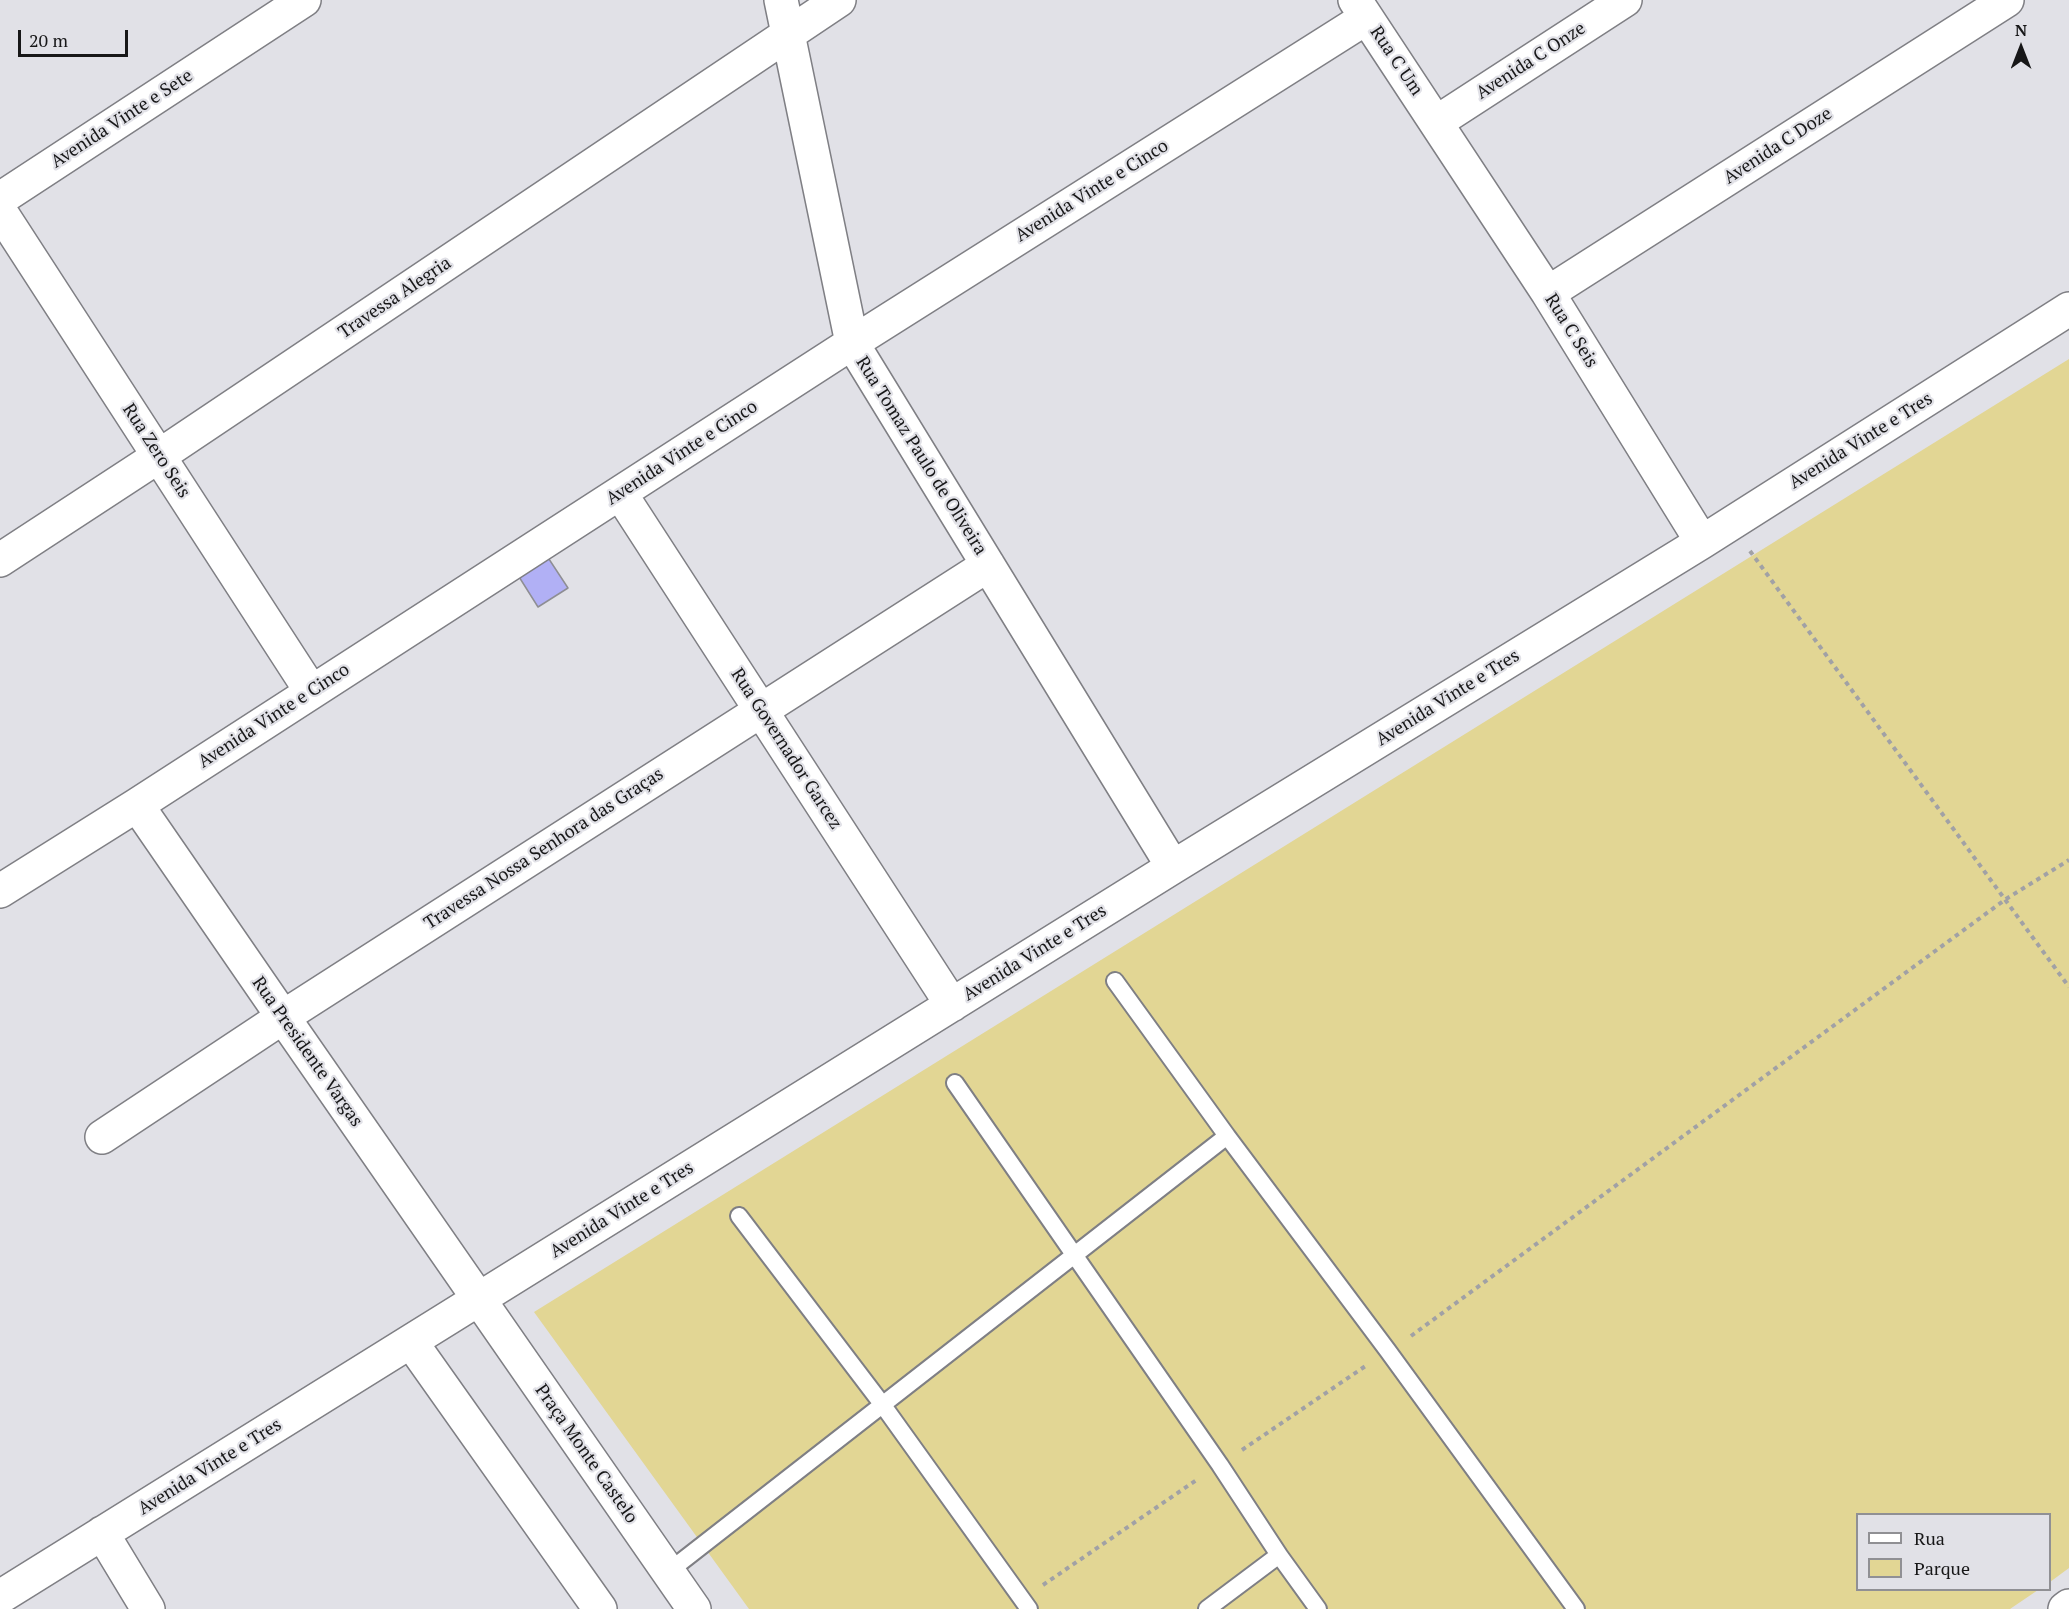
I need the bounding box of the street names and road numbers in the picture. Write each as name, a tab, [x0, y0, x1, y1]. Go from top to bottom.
street label: Avenida C Onze	[1472, 18, 1590, 104]
street label: Rua C Um	[1365, 22, 1427, 100]
street label: Avenida Vinte e Sete	[47, 65, 197, 173]
street label: Avenida C Doze	[1720, 103, 1836, 189]
street label: Avenida Vinte e Cinco	[1012, 135, 1172, 247]
street label: Travessa Alegria	[335, 252, 455, 344]
street label: Rua C Seis	[1540, 290, 1602, 372]
street label: Rua Tomaz Paulo de Oliveira	[851, 353, 991, 559]
street label: Avenida Vinte e Tres	[1785, 388, 1937, 494]
street label: Avenida Vinte e Cinco	[602, 396, 762, 510]
street label: Rua Zero Seis	[118, 400, 194, 502]
street label: Avenida Vinte e Tres	[1372, 645, 1524, 751]
street label: Avenida Vinte e Cinco	[194, 659, 354, 773]
street label: Rua Governador Garcez	[726, 665, 846, 833]
street label: Travessa Nossa Senhora das Graças	[420, 763, 668, 935]
street label: Avenida Vinte e Tres	[959, 900, 1111, 1006]
street label: Rua Presidente Vargas	[247, 973, 367, 1131]
street label: Avenida Vinte e Tres	[546, 1157, 698, 1263]
street label: Praça Monte Castelo	[530, 1380, 642, 1528]
street label: Avenida Vinte e Tres	[134, 1414, 286, 1520]

